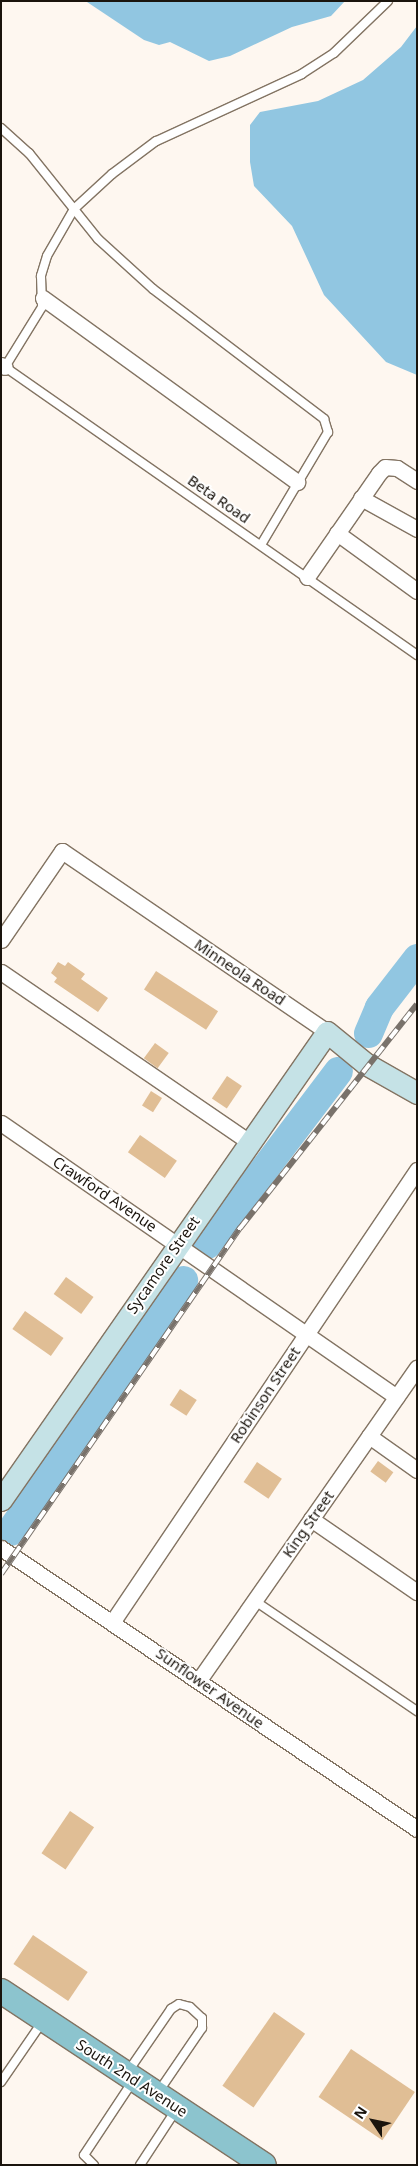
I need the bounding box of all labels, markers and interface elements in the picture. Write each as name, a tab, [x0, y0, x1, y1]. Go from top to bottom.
street label: Beta Road	[184, 471, 254, 527]
street label: Minneola Road	[191, 935, 289, 1009]
street label: Crawford Avenue	[50, 1153, 160, 1235]
street label: Sycamore Street	[123, 1213, 203, 1317]
street label: Robinson Street	[226, 1344, 304, 1446]
street label: King Street	[278, 1487, 338, 1561]
street label: Sunflower Avenue	[153, 1644, 267, 1732]
street label: South 2nd Avenue	[73, 2035, 191, 2121]
north arrow	[348, 2096, 398, 2146]
text: N	[349, 2102, 371, 2122]

